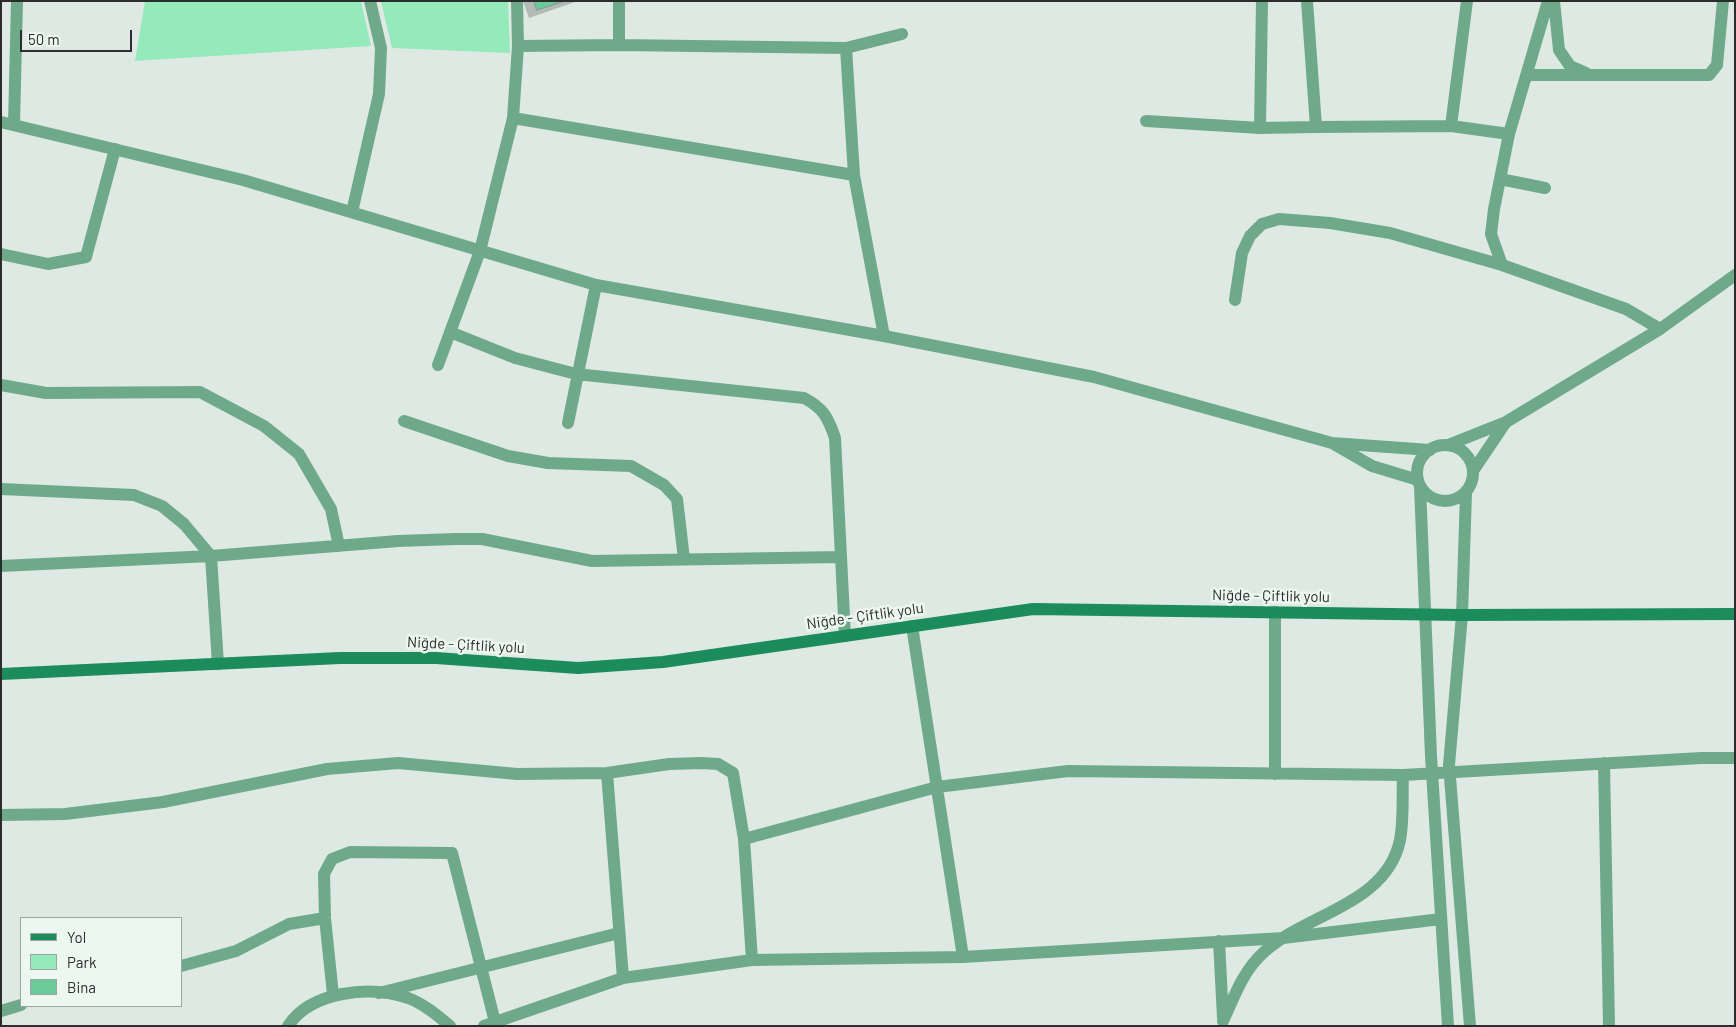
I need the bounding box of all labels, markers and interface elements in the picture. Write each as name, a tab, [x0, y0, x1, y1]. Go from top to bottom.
scale bar	[22, 20, 135, 52]
text: 50 m	[28, 30, 60, 48]
street label: Niğde - Çiftlik yolu	[1212, 586, 1330, 606]
street label: Niğde - Çiftlik yolu	[805, 599, 925, 633]
street label: Niğde - Çiftlik yolu	[407, 633, 525, 657]
legend	[20, 917, 182, 1007]
text: Yol	[67, 928, 86, 946]
text: Park	[67, 953, 96, 971]
text: Bina	[67, 978, 96, 996]

